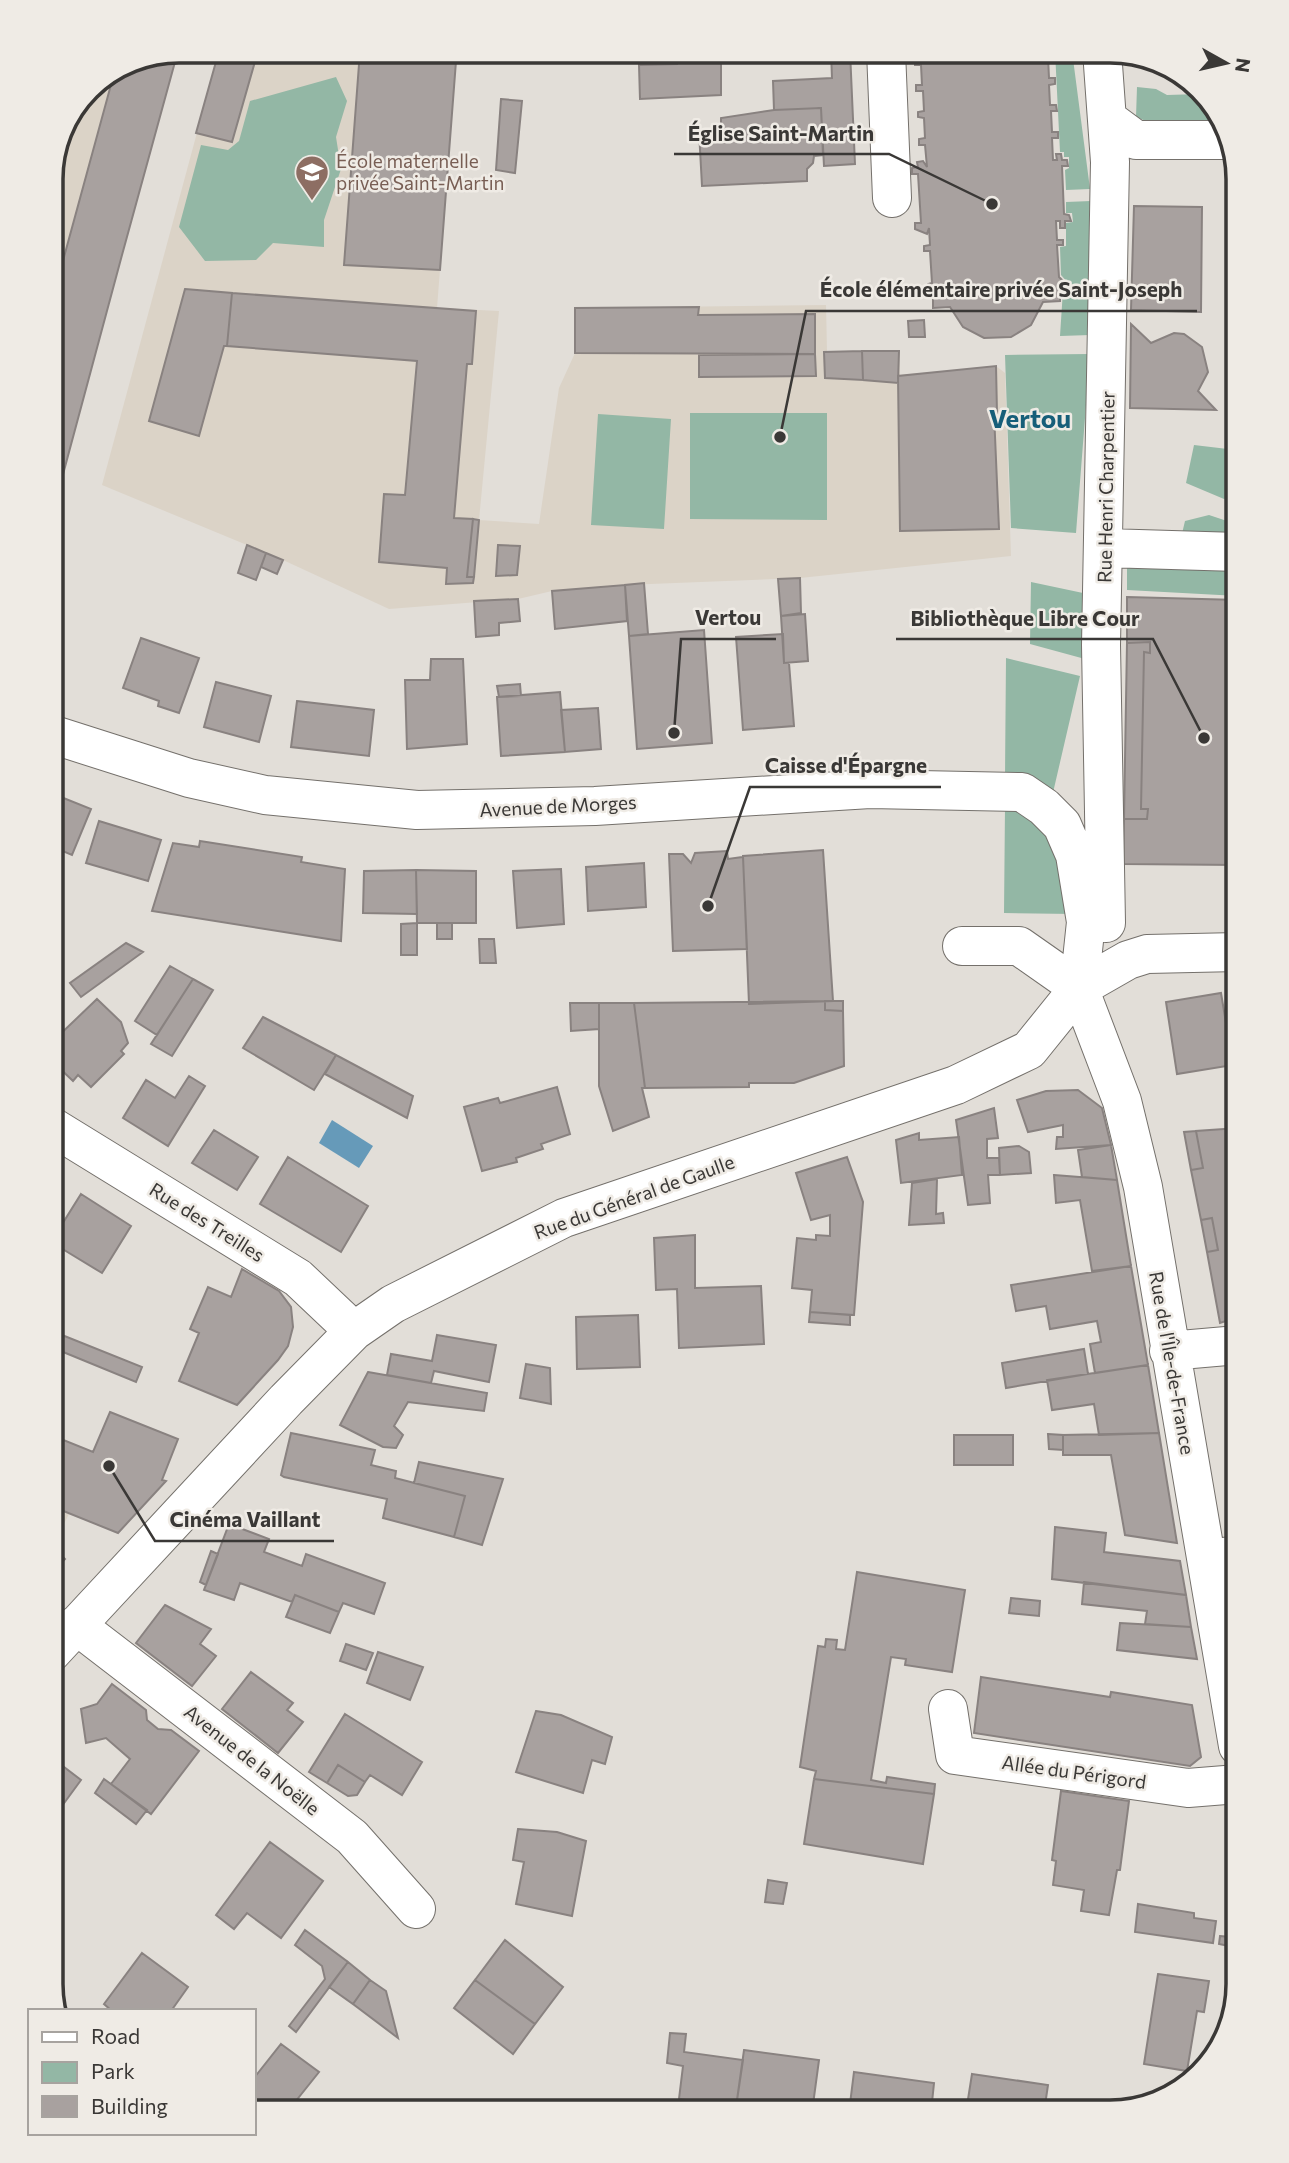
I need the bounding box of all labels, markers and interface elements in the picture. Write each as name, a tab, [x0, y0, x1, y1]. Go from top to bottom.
north arrow	[1191, 28, 1261, 98]
text: N	[1231, 57, 1256, 74]
callout: Église Saint-Martin	[674, 112, 889, 154]
text: Église Saint-Martin	[688, 120, 874, 145]
place label: École maternelle privée Saint-Martin	[336, 149, 505, 194]
school or university icon: École maternelle privée Saint-Martin	[293, 153, 331, 202]
callout: École élémentaire privée Saint-Joseph	[806, 269, 1197, 311]
text: École élémentaire privée Saint-Joseph	[820, 276, 1182, 301]
street label: Rue Henri Charpentier	[1092, 390, 1119, 583]
district label: Vertou	[989, 402, 1071, 433]
callout: Vertou	[681, 597, 776, 639]
callout: Bibliothèque Libre Cour	[896, 597, 1153, 639]
text: Vertou	[695, 604, 761, 629]
text: Bibliothèque Libre Cour	[910, 605, 1140, 630]
callout: Caisse d'Épargne	[750, 745, 941, 787]
text: Caisse d'Épargne	[765, 752, 927, 777]
street label: Avenue de Morges	[479, 790, 637, 821]
street label: Rue du Général de Gaulle	[530, 1150, 737, 1244]
street label: Rue des Treilles	[146, 1177, 269, 1266]
street label: Rue de l'Île-de-France	[1145, 1269, 1200, 1456]
callout: Cinéma Vaillant	[155, 1499, 334, 1541]
text: Cinéma Vaillant	[170, 1506, 321, 1531]
street label: Avenue de la Noëlle	[180, 1700, 325, 1820]
street label: Allée du Périgord	[1000, 1750, 1148, 1793]
legend	[28, 2009, 256, 2135]
text: Road	[91, 2023, 140, 2048]
text: Park	[91, 2058, 135, 2083]
text: Building	[91, 2093, 168, 2118]

